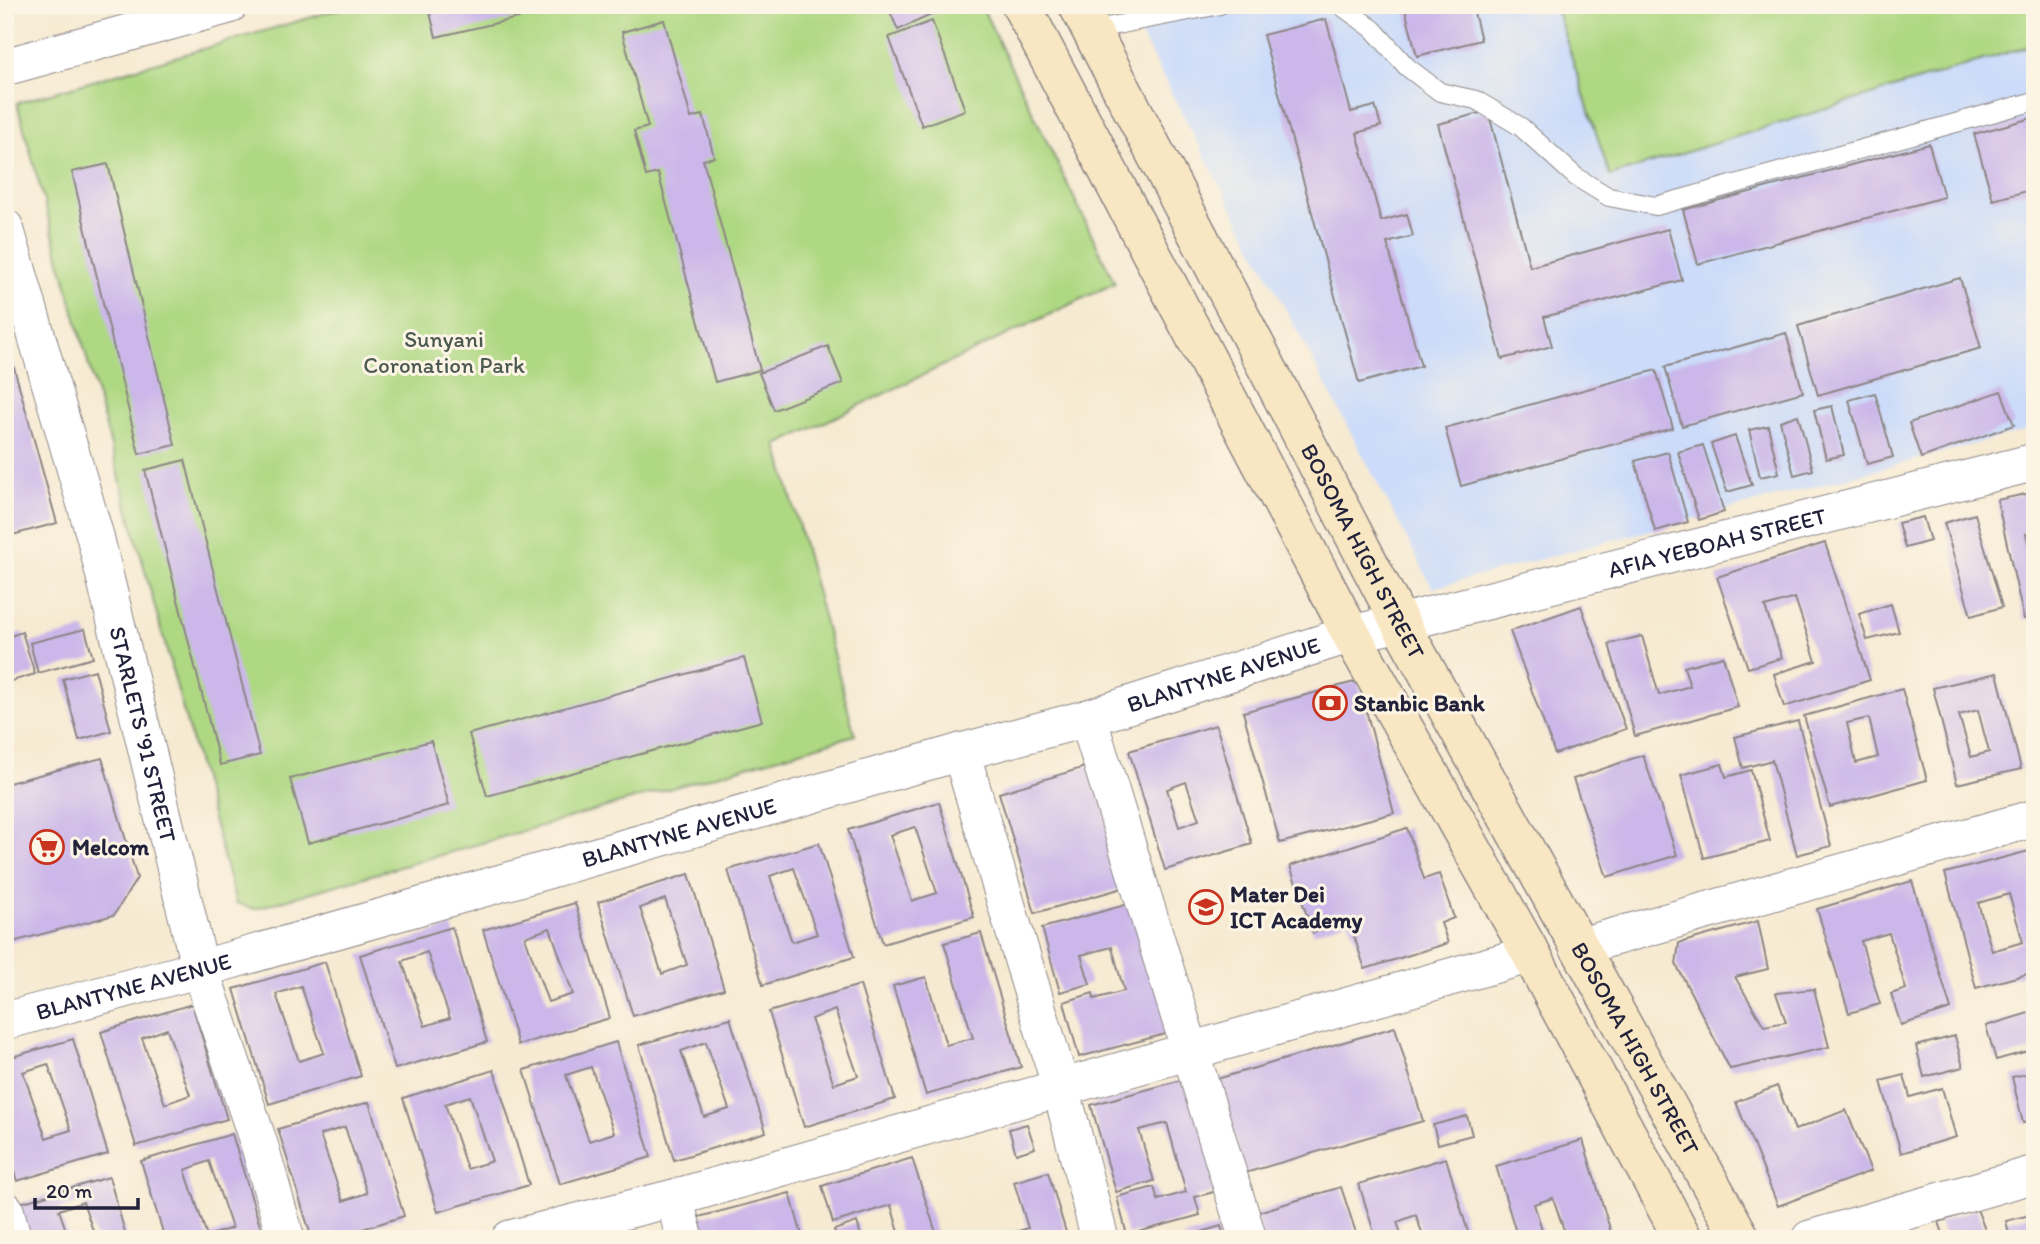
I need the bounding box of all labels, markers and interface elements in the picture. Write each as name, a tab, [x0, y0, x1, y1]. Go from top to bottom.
park label: Sunyani Coronation Park	[363, 325, 525, 379]
street label: BOSOMA HIGH STREET	[1295, 439, 1431, 664]
street label: AFIA YEBOAH STREET	[1605, 501, 1829, 584]
street label: STARLETS '91 STREET	[103, 624, 183, 845]
street label: BLANTYNE AVENUE	[1124, 631, 1324, 719]
bank icon: Stanbic Bank	[1311, 684, 1349, 722]
place label: Stanbic Bank	[1354, 689, 1486, 717]
street label: BLANTYNE AVENUE	[579, 791, 780, 873]
supermarket icon: Melcom	[28, 828, 66, 866]
place label: Melcom	[72, 833, 150, 861]
place label: Mater Dei ICT Academy	[1230, 880, 1363, 934]
school or university icon: Mater Dei ICT Academy	[1187, 888, 1225, 926]
street label: BOSOMA HIGH STREET	[1565, 937, 1706, 1160]
street label: BLANTYNE AVENUE	[33, 947, 234, 1026]
scale bar	[35, 1167, 138, 1211]
text: 20 m	[46, 1178, 93, 1203]

